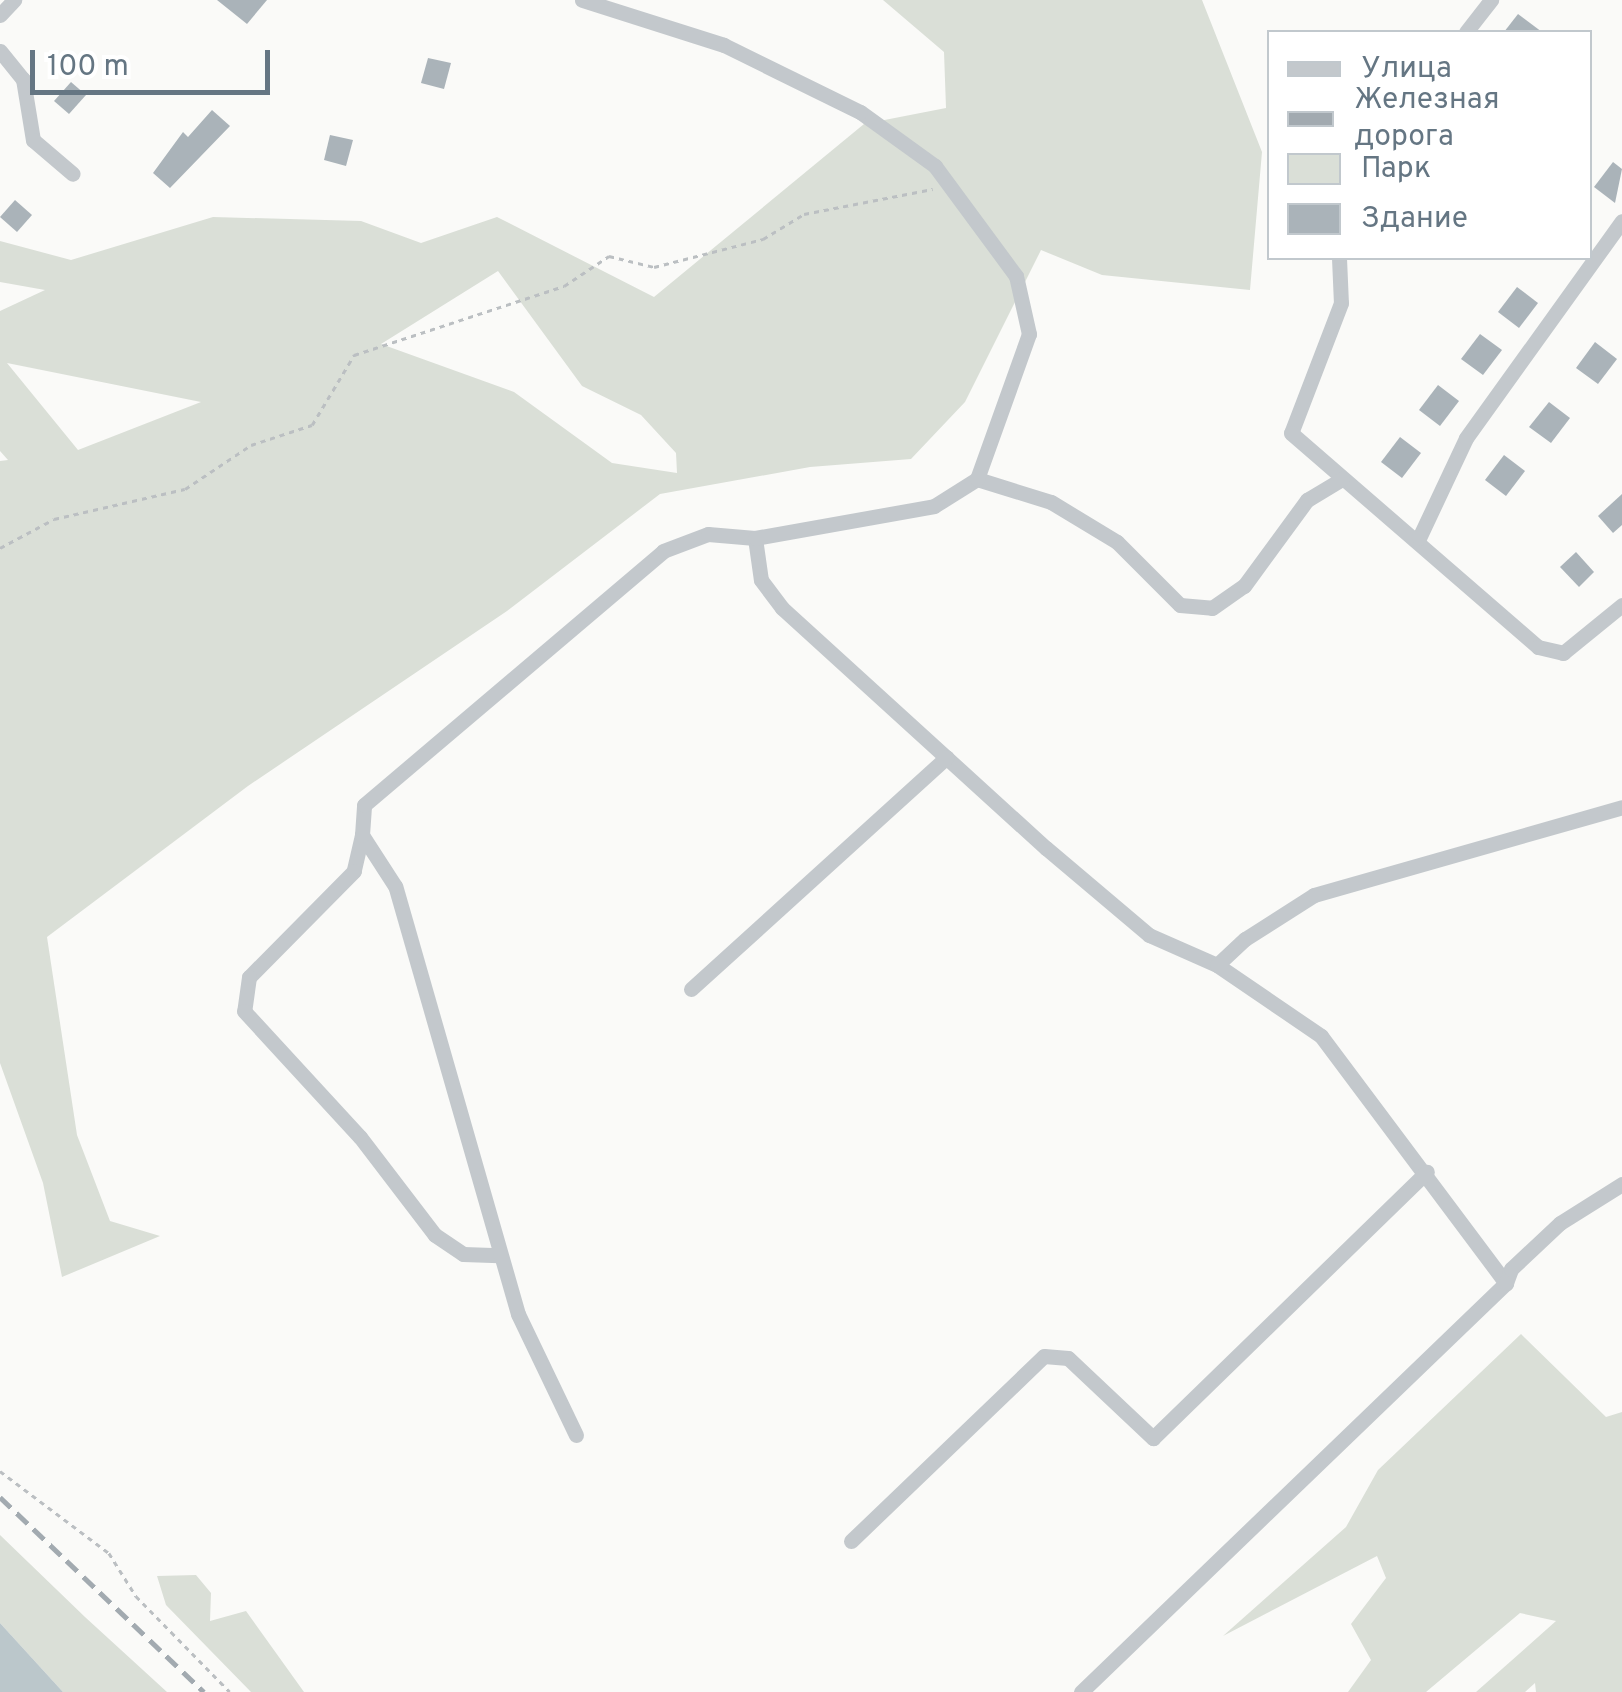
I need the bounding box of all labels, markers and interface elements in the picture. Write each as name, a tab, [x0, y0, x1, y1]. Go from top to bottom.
scale bar	[35, 30, 275, 92]
legend	[1267, 30, 1592, 260]
text: 100 m	[47, 49, 129, 86]
text: Улица	[1361, 51, 1452, 88]
text: Железная дорога	[1354, 82, 1500, 156]
text: Парк	[1361, 151, 1431, 188]
text: Здание	[1361, 201, 1468, 238]

